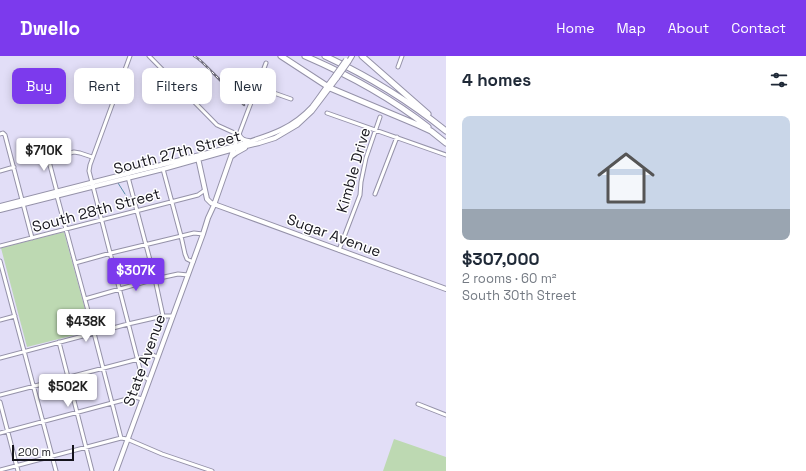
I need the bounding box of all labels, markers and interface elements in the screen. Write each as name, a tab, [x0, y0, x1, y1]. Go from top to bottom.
text: Dwello	[20, 16, 80, 41]
text: Home	[556, 19, 594, 37]
text: Map	[616, 19, 646, 37]
text: About	[668, 19, 709, 37]
text: Contact	[731, 19, 786, 37]
chip: Buy	[12, 68, 66, 104]
chip: Rent	[74, 68, 134, 104]
chip: Filters	[142, 68, 212, 104]
chip: New	[220, 68, 276, 104]
text: 4 homes	[462, 69, 531, 91]
icon: filters	[768, 69, 790, 91]
street label: Kimble Drive	[332, 125, 374, 215]
street label: South 27th Street	[111, 126, 243, 178]
pin: $710K	[16, 138, 72, 172]
text: $710K	[25, 142, 63, 159]
icon: home	[590, 142, 662, 214]
street label: South 28th Street	[30, 184, 162, 236]
street label: Sugar Avenue	[284, 209, 384, 261]
text: $307,000	[462, 248, 539, 270]
pin: $307K	[108, 258, 164, 292]
text: $307K	[116, 262, 156, 279]
text: 2 rooms · 60 m²	[462, 270, 557, 287]
text: South 30th Street	[462, 287, 576, 304]
pin: $438K	[58, 309, 114, 343]
street label: State Avenue	[119, 311, 169, 409]
text: $438K	[66, 313, 106, 330]
pin: $502K	[40, 374, 96, 408]
text: $502K	[48, 378, 88, 395]
scale bar	[12, 443, 74, 462]
text: 200 m	[18, 445, 51, 459]

